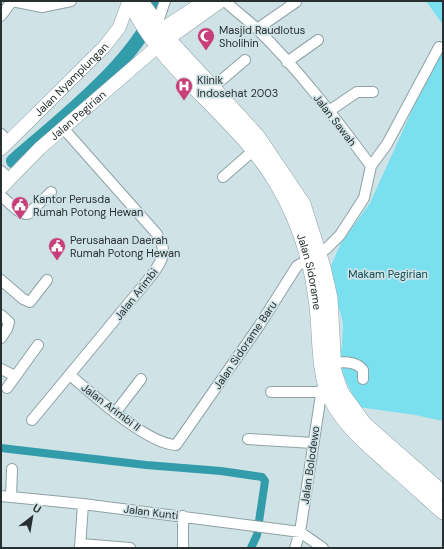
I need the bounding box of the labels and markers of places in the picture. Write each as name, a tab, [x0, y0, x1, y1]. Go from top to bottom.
place label: Masjid Raudlotus Sholihin	[219, 23, 305, 50]
mosque icon: Masjid Raudlotus Sholihin	[196, 26, 216, 51]
place label: Klinik Indosehat 2003	[197, 73, 278, 100]
hospital icon: Klinik Indosehat 2003	[174, 76, 194, 101]
place label: Kantor Perusda Rumah Potong Hewan	[33, 192, 143, 219]
public building icon: Kantor Perusda Rumah Potong Hewan	[10, 195, 30, 220]
place label: Perusahaan Daerah Rumah Potong Hewan	[70, 233, 180, 260]
public building icon: Perusahaan Daerah Rumah Potong Hewan	[47, 236, 67, 261]

